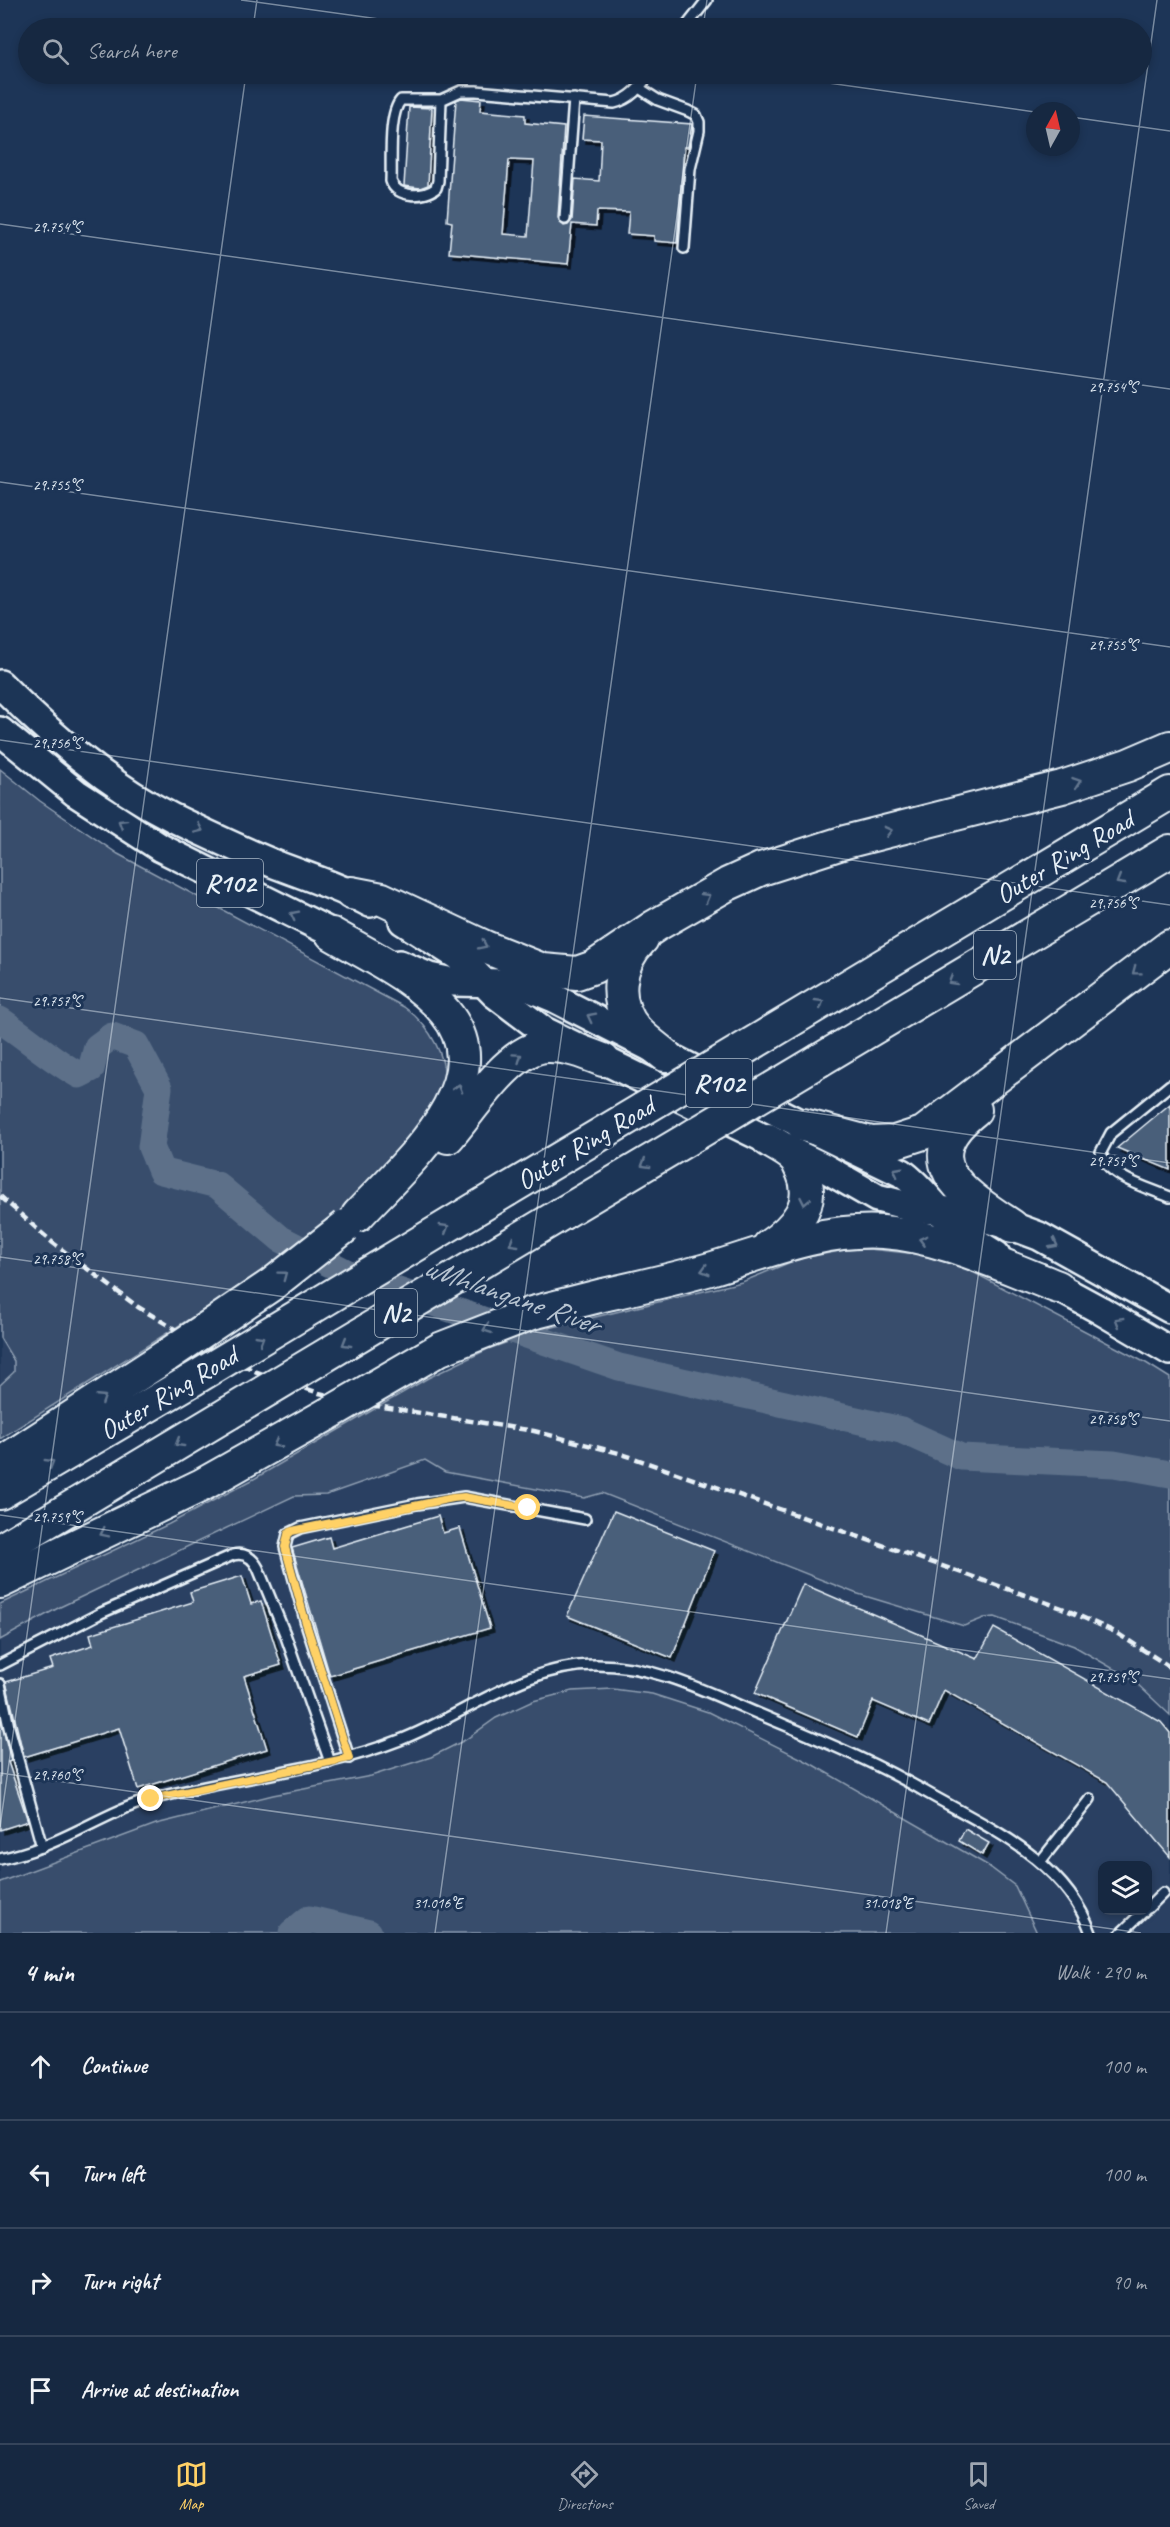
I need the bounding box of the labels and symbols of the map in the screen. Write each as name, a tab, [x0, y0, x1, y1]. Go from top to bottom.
north arrow	[1026, 102, 1080, 156]
text: 29.754°S	[33, 218, 84, 237]
text: 29.754°S	[1089, 378, 1140, 397]
text: 29.755°S	[33, 476, 84, 495]
text: 29.755°S	[1089, 636, 1140, 655]
text: 29.756°S	[33, 734, 84, 753]
one-way arrow	[1071, 777, 1082, 789]
street label: Outer Ring Road	[989, 800, 1143, 912]
one-way arrow	[118, 819, 128, 831]
one-way arrow	[192, 822, 203, 834]
one-way arrow	[883, 825, 893, 838]
road number: R102	[197, 859, 263, 907]
one-way arrow	[1116, 873, 1126, 885]
one-way arrow	[700, 892, 710, 904]
text: 29.756°S	[1089, 894, 1140, 913]
one-way arrow	[289, 910, 300, 922]
road number: N2	[974, 931, 1016, 979]
one-way arrow	[477, 938, 488, 950]
one-way arrow	[1132, 963, 1143, 974]
one-way arrow	[948, 973, 958, 985]
text: 29.757°S	[33, 992, 84, 1011]
one-way arrow	[814, 999, 824, 1010]
one-way arrow	[587, 1013, 597, 1024]
one-way arrow	[512, 1053, 523, 1064]
road number: R102	[686, 1059, 752, 1107]
one-way arrow	[451, 1083, 463, 1094]
street label: Outer Ring Road	[510, 1086, 664, 1198]
text: 29.757°S	[1089, 1152, 1140, 1171]
one-way arrow	[641, 1157, 651, 1168]
one-way arrow	[892, 1167, 903, 1178]
one-way arrow	[799, 1196, 812, 1206]
one-way arrow	[439, 1223, 449, 1235]
one-way arrow	[919, 1234, 929, 1247]
one-way arrow	[509, 1235, 519, 1247]
one-way arrow	[1048, 1237, 1059, 1248]
water label: uMhlangane River	[418, 1247, 609, 1344]
text: 29.758°S	[33, 1250, 84, 1269]
one-way arrow	[700, 1263, 711, 1275]
one-way arrow	[277, 1272, 288, 1283]
road number: N2	[375, 1289, 417, 1337]
one-way arrow	[1115, 1317, 1125, 1329]
one-way arrow	[482, 1322, 492, 1335]
one-way arrow	[254, 1334, 264, 1346]
street label: Outer Ring Road	[93, 1336, 247, 1448]
one-way arrow	[342, 1336, 352, 1347]
one-way arrow	[95, 1394, 106, 1405]
text: 29.758°S	[1089, 1410, 1140, 1429]
one-way arrow	[175, 1435, 185, 1447]
one-way arrow	[273, 1437, 284, 1448]
one-way arrow	[44, 1459, 54, 1471]
route start	[514, 1494, 540, 1520]
text: 29.759°S	[33, 1508, 84, 1527]
one-way arrow	[99, 1525, 110, 1537]
text: 29.759°S	[1089, 1668, 1140, 1687]
text: 29.760°S	[33, 1766, 84, 1785]
route end	[137, 1785, 163, 1811]
text: 31.016°E	[414, 1894, 465, 1913]
text: 31.018°E	[864, 1894, 915, 1913]

